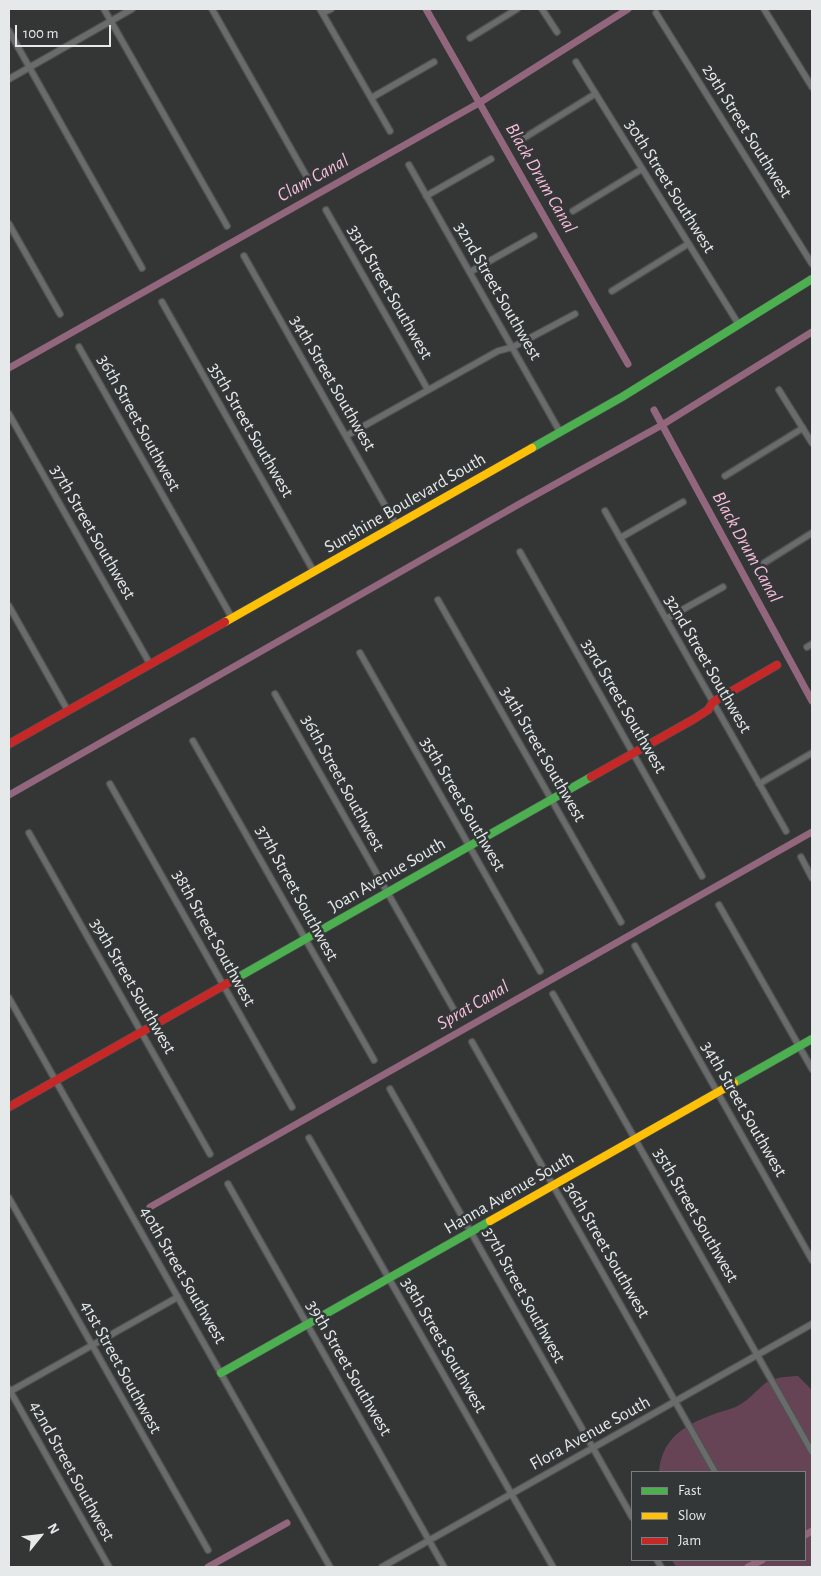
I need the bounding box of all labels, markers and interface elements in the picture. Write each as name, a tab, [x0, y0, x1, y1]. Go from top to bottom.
scale bar	[18, 15, 114, 47]
text: 100 m	[23, 26, 58, 41]
street label: 29th Street Southwest	[697, 60, 797, 202]
street label: 30th Street Southwest	[620, 115, 720, 257]
water label: Black Drum Canal	[500, 119, 582, 237]
water label: Clam Canal	[273, 149, 353, 207]
street label: 32nd Street Southwest	[450, 218, 546, 364]
street label: 33rd Street Southwest	[343, 221, 437, 363]
street label: 34th Street Southwest	[285, 311, 381, 455]
street label: 36th Street Southwest	[93, 351, 185, 495]
street label: 35th Street Southwest	[204, 359, 298, 501]
street label: Sunshine Boulevard South	[320, 448, 490, 558]
street label: 37th Street Southwest	[46, 461, 140, 603]
water label: Black Drum Canal	[707, 488, 787, 606]
street label: 32nd Street Southwest	[660, 591, 756, 737]
street label: 33rd Street Southwest	[577, 635, 671, 777]
street label: 34th Street Southwest	[495, 682, 591, 826]
street label: 36th Street Southwest	[297, 711, 389, 855]
street label: 35th Street Southwest	[416, 733, 510, 875]
street label: 37th Street Southwest	[251, 821, 343, 965]
street label: Joan Avenue South	[325, 833, 449, 917]
street label: 38th Street Southwest	[168, 866, 260, 1010]
street label: 39th Street Southwest	[85, 914, 181, 1058]
water label: Sprat Canal	[433, 975, 513, 1035]
street label: 34th Street Southwest	[696, 1037, 792, 1181]
street label: 35th Street Southwest	[649, 1144, 743, 1286]
street label: Hanna Avenue South	[440, 1147, 578, 1239]
street label: 36th Street Southwest	[559, 1178, 655, 1322]
street label: 40th Street Southwest	[135, 1202, 231, 1348]
street label: 37th Street Southwest	[478, 1223, 570, 1367]
street label: 38th Street Southwest	[396, 1273, 492, 1417]
street label: 39th Street Southwest	[301, 1296, 397, 1440]
street label: 41st Street Southwest	[75, 1297, 167, 1437]
street label: Flora Avenue South	[526, 1391, 654, 1475]
street label: 42nd Street Southwest	[24, 1397, 120, 1545]
legend	[631, 1471, 806, 1561]
text: Fast	[678, 1483, 701, 1498]
text: Slow	[678, 1508, 706, 1523]
north arrow	[15, 1511, 65, 1561]
text: N	[45, 1521, 62, 1536]
text: Jam	[678, 1533, 701, 1548]

